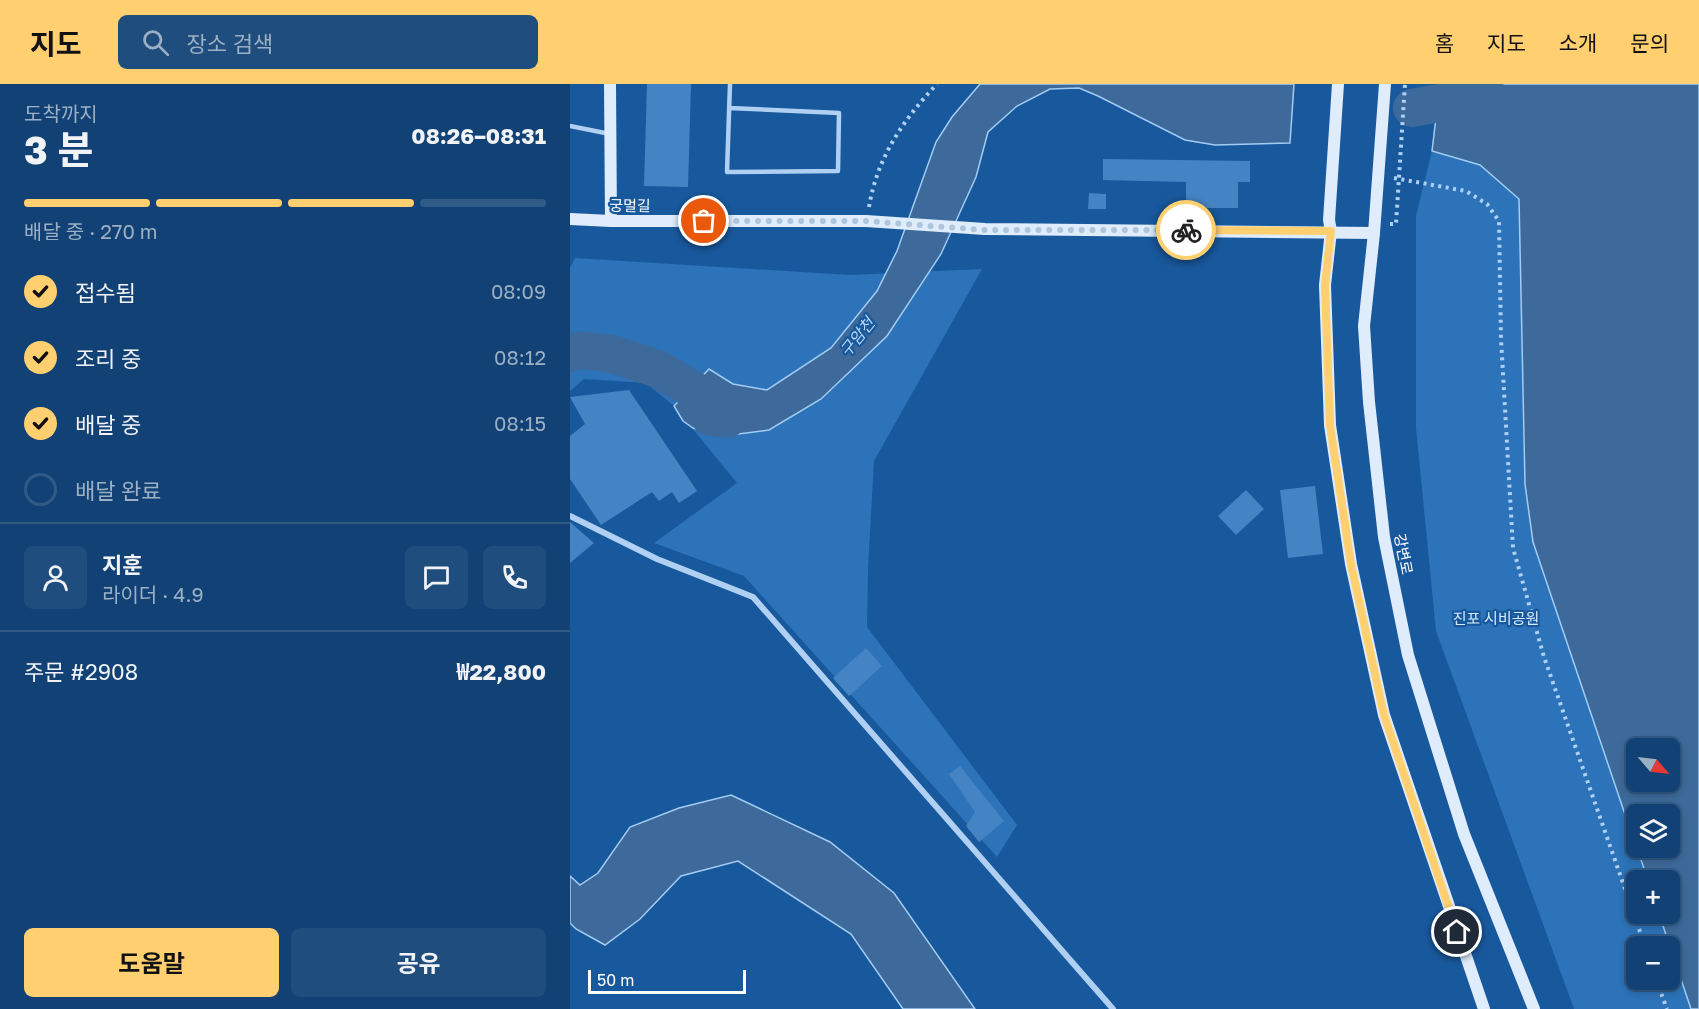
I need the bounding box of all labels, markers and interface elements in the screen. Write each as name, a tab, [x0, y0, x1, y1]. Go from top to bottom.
search box	[118, 15, 538, 69]
icon: search	[139, 26, 172, 59]
text: 지도	[30, 27, 82, 60]
text: 장소 검색	[187, 30, 273, 57]
text: 홈	[1435, 30, 1454, 56]
text: 지도	[1487, 30, 1526, 56]
text: 소개	[1559, 30, 1597, 56]
text: 문의	[1630, 30, 1669, 56]
text: 도착까지	[24, 101, 98, 125]
text: 08:26–08:31	[411, 122, 546, 149]
text: 3 분	[24, 126, 93, 173]
pin	[678, 195, 729, 246]
street label: 궁멀길	[609, 196, 651, 214]
courier	[1156, 200, 1216, 260]
icon: bag	[687, 204, 720, 237]
icon: bike	[1170, 214, 1203, 247]
text: 배달 중 · 270 m	[24, 219, 158, 243]
icon: check	[24, 275, 57, 308]
text: 접수됨	[75, 279, 136, 306]
text: 08:09	[491, 279, 546, 303]
water label: 구암천	[835, 312, 880, 360]
icon: check	[24, 341, 57, 374]
text: 조리 중	[75, 345, 141, 372]
text: 08:12	[494, 345, 546, 369]
icon: check	[24, 407, 57, 440]
text: 배달 중	[75, 411, 141, 438]
text: 08:15	[494, 411, 546, 435]
text: 배달 완료	[75, 477, 161, 504]
street label: 강변로	[1391, 532, 1417, 576]
button: person	[24, 546, 87, 609]
button: chat	[405, 546, 468, 609]
button: phone	[483, 546, 546, 609]
text: 지훈	[102, 551, 142, 578]
text: 라이더 · 4.9	[102, 582, 204, 606]
park label: 진포 시비공원	[1453, 609, 1539, 627]
text: 주문 #2908	[24, 658, 138, 685]
text: ₩22,800	[456, 658, 546, 685]
north arrow	[1626, 738, 1680, 792]
map controls	[1626, 738, 1680, 990]
button: layers	[1626, 804, 1680, 858]
button: +	[1626, 870, 1680, 924]
pin	[1431, 906, 1482, 957]
icon: home	[1440, 915, 1473, 948]
button: 도움말	[24, 928, 279, 997]
button: 공유	[291, 928, 546, 997]
button: −	[1626, 936, 1680, 990]
scale bar	[588, 967, 746, 994]
text: 50 m	[597, 970, 634, 990]

